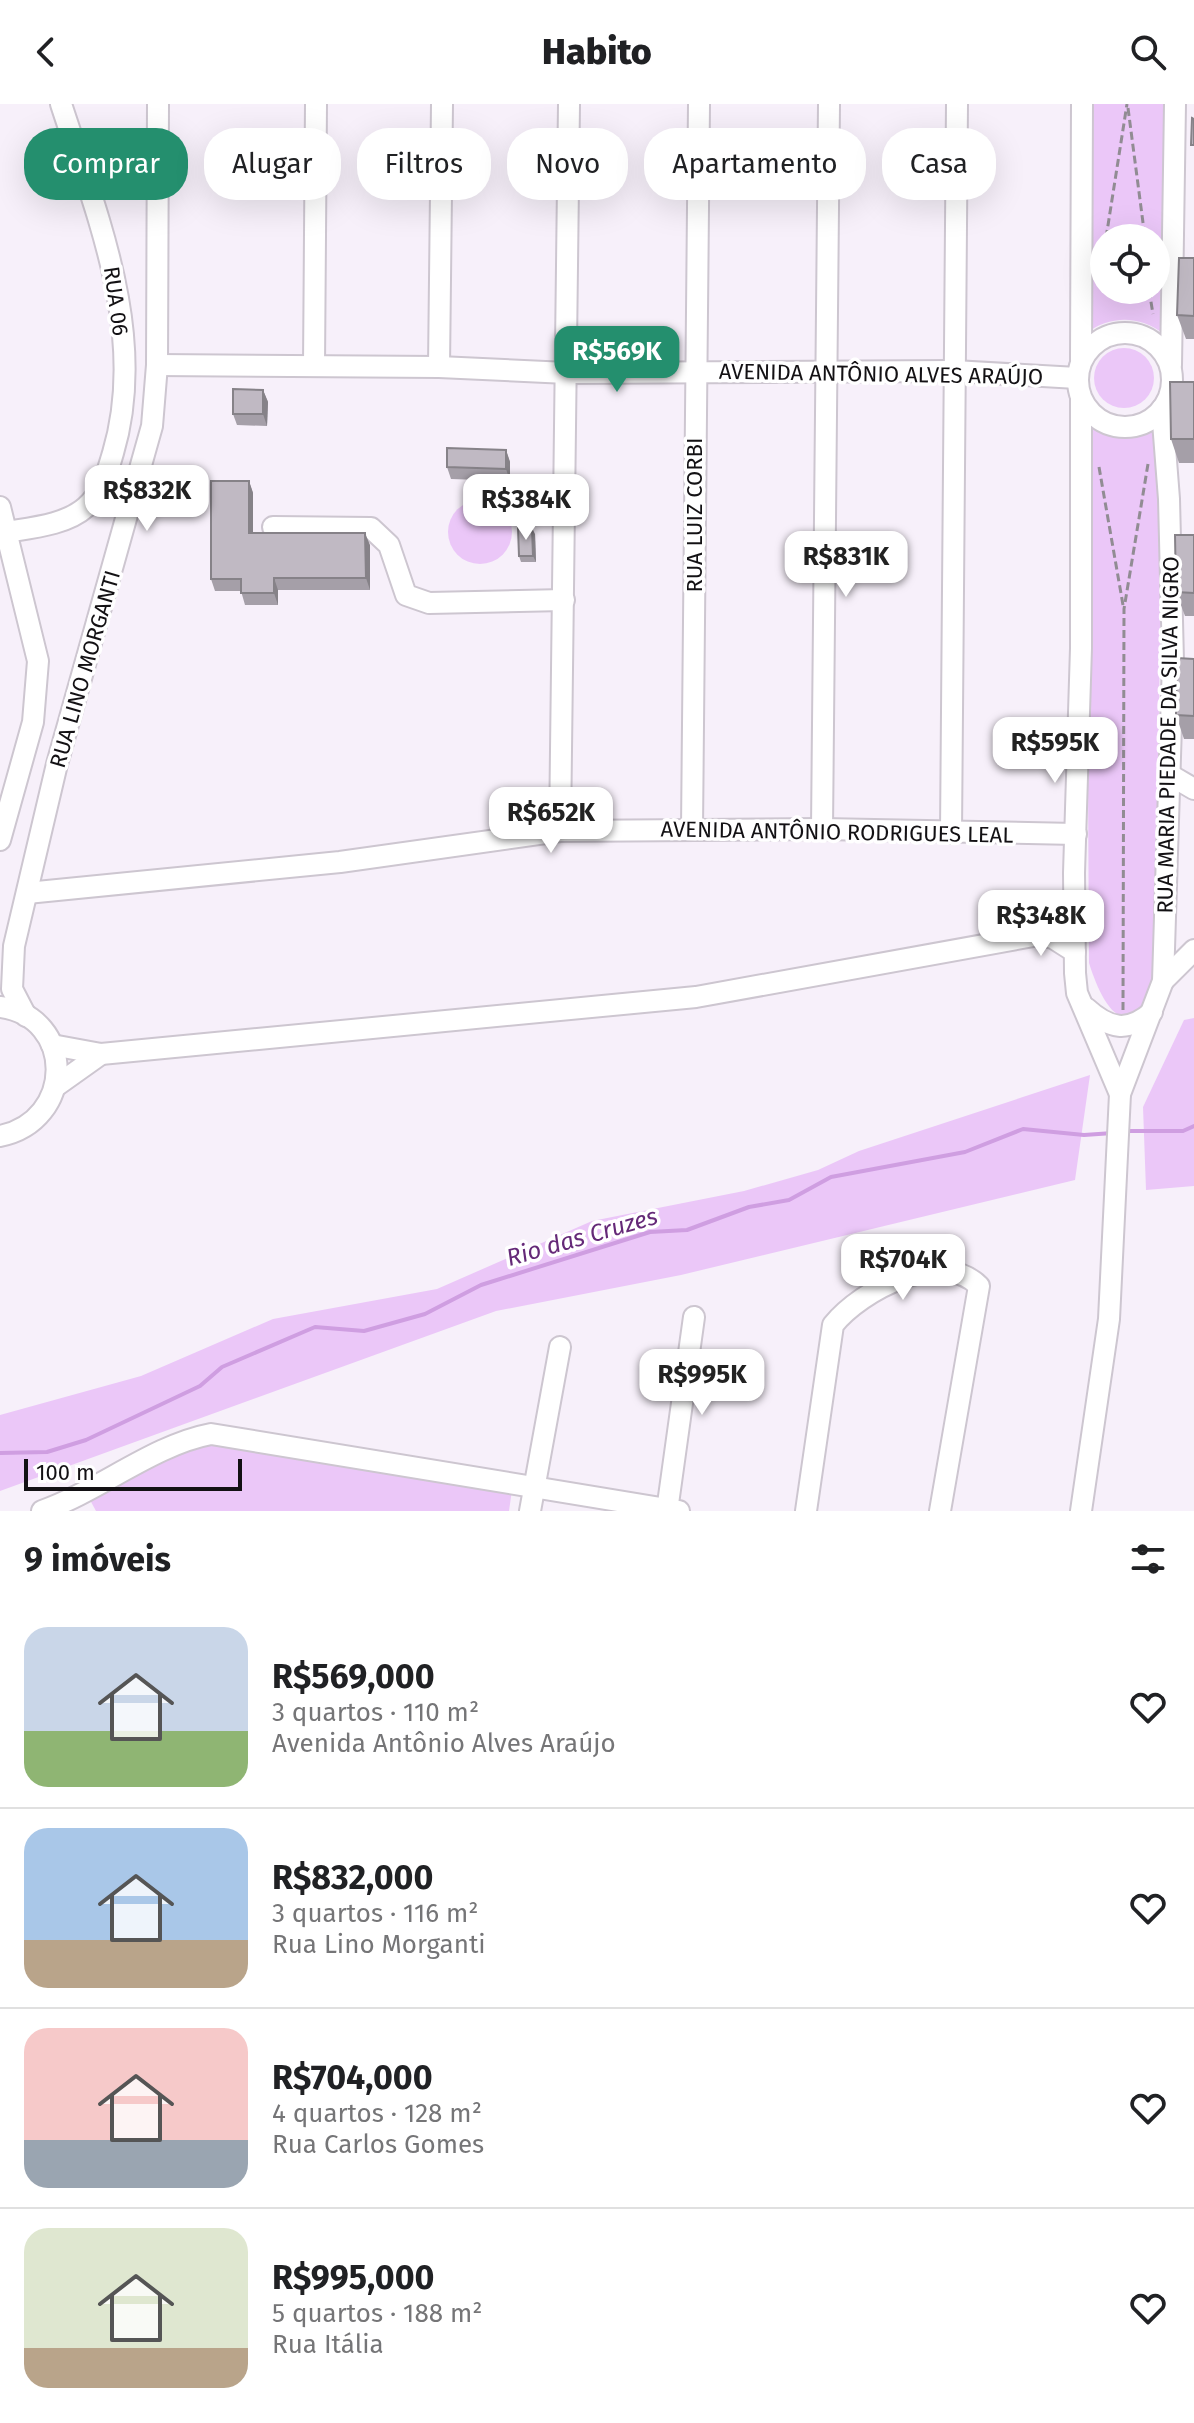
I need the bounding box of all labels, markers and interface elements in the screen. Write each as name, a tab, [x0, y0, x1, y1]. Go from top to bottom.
icon: back	[24, 30, 68, 74]
text: Habito	[542, 30, 652, 74]
icon: search	[1126, 30, 1170, 74]
chip: Comprar	[24, 128, 188, 200]
chip: Alugar	[204, 128, 341, 200]
chip: Filtros	[357, 128, 491, 200]
chip: Novo	[507, 128, 628, 200]
chip: Apartamento	[644, 128, 866, 200]
chip: Casa	[882, 128, 996, 200]
map controls	[1090, 224, 1170, 304]
button: locate	[1090, 224, 1170, 304]
street label: RUA 06	[98, 264, 134, 338]
pin: R$569K	[552, 326, 682, 394]
text: R$569K	[572, 336, 662, 367]
street label: AVENIDA ANTÔNIO ALVES ARAÚJO	[719, 358, 1043, 390]
street label: RUA LUIZ CORBI	[681, 438, 708, 593]
pin: R$832K	[82, 465, 212, 533]
pin: R$384K	[461, 474, 591, 542]
text: R$832K	[103, 475, 191, 506]
text: R$384K	[481, 484, 571, 515]
pin: R$831K	[781, 531, 911, 599]
text: R$831K	[803, 541, 889, 572]
street label: RUA MARIA PIEDADE DA SILVA NIGRO	[1151, 556, 1185, 914]
street label: RUA LINO MORGANTI	[44, 567, 126, 771]
pin: R$595K	[990, 717, 1120, 785]
text: R$595K	[1011, 727, 1099, 758]
pin: R$652K	[486, 787, 616, 855]
text: R$652K	[507, 797, 595, 828]
street label: AVENIDA ANTÔNIO RODRIGUES LEAL	[660, 815, 1014, 849]
pin: R$348K	[976, 890, 1106, 958]
text: R$348K	[996, 900, 1086, 931]
water label: Rio das Cruzes	[503, 1202, 661, 1272]
pin: R$704K	[838, 1234, 968, 1302]
text: R$704K	[859, 1244, 947, 1275]
pin: R$995K	[637, 1349, 767, 1417]
text: R$995K	[657, 1359, 747, 1390]
scale bar	[24, 1455, 242, 1491]
text: 100 m	[36, 1459, 95, 1486]
icon: filters	[1126, 1537, 1170, 1581]
text: 9 imóveis	[24, 1539, 171, 1580]
text: R$569,000	[272, 1656, 435, 1697]
icon: home	[88, 1659, 184, 1755]
icon: heart	[1126, 1685, 1170, 1729]
text: 3 quartos · 110 m²	[272, 1697, 479, 1728]
text: Avenida Antônio Alves Araújo	[272, 1728, 616, 1759]
text: R$832,000	[272, 1857, 433, 1898]
icon: home	[88, 1860, 184, 1956]
icon: heart	[1126, 1886, 1170, 1930]
text: 3 quartos · 116 m²	[272, 1898, 479, 1929]
text: Rua Lino Morganti	[272, 1929, 486, 1960]
text: R$704,000	[272, 2057, 433, 2098]
icon: home	[88, 2060, 184, 2156]
icon: heart	[1126, 2086, 1170, 2130]
text: 4 quartos · 128 m²	[272, 2098, 482, 2129]
text: Rua Carlos Gomes	[272, 2129, 484, 2160]
text: R$995,000	[272, 2257, 434, 2298]
icon: home	[88, 2260, 184, 2356]
icon: heart	[1126, 2286, 1170, 2330]
text: 5 quartos · 188 m²	[272, 2298, 482, 2329]
text: Rua Itália	[272, 2329, 384, 2360]

